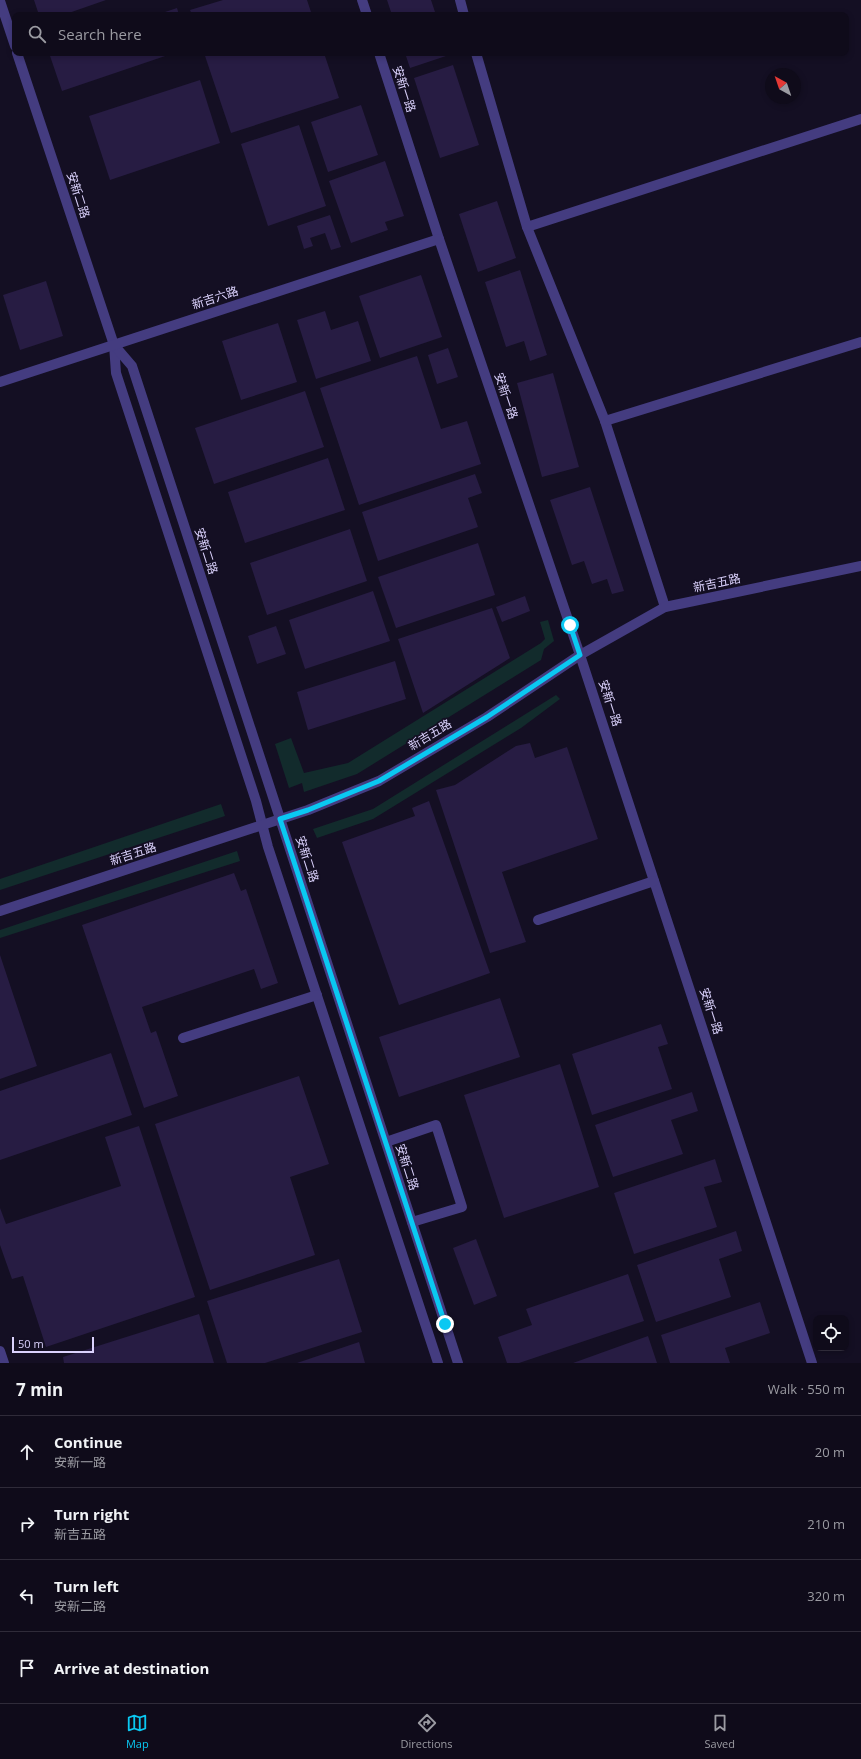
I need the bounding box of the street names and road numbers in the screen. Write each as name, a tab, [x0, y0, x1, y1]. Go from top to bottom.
street label: 安新一路	[389, 63, 420, 114]
street label: 安新二路	[63, 169, 94, 220]
street label: 新吉六路	[189, 282, 240, 313]
street label: 安新一路	[491, 370, 522, 421]
street label: 安新二路	[191, 525, 222, 576]
street label: 新吉五路	[692, 569, 742, 596]
street label: 安新一路	[595, 677, 626, 728]
street label: 新吉五路	[405, 715, 455, 754]
street label: 安新二路	[292, 833, 323, 884]
street label: 新吉五路	[107, 838, 158, 869]
street label: 安新一路	[696, 985, 727, 1036]
street label: 安新二路	[392, 1141, 423, 1192]

